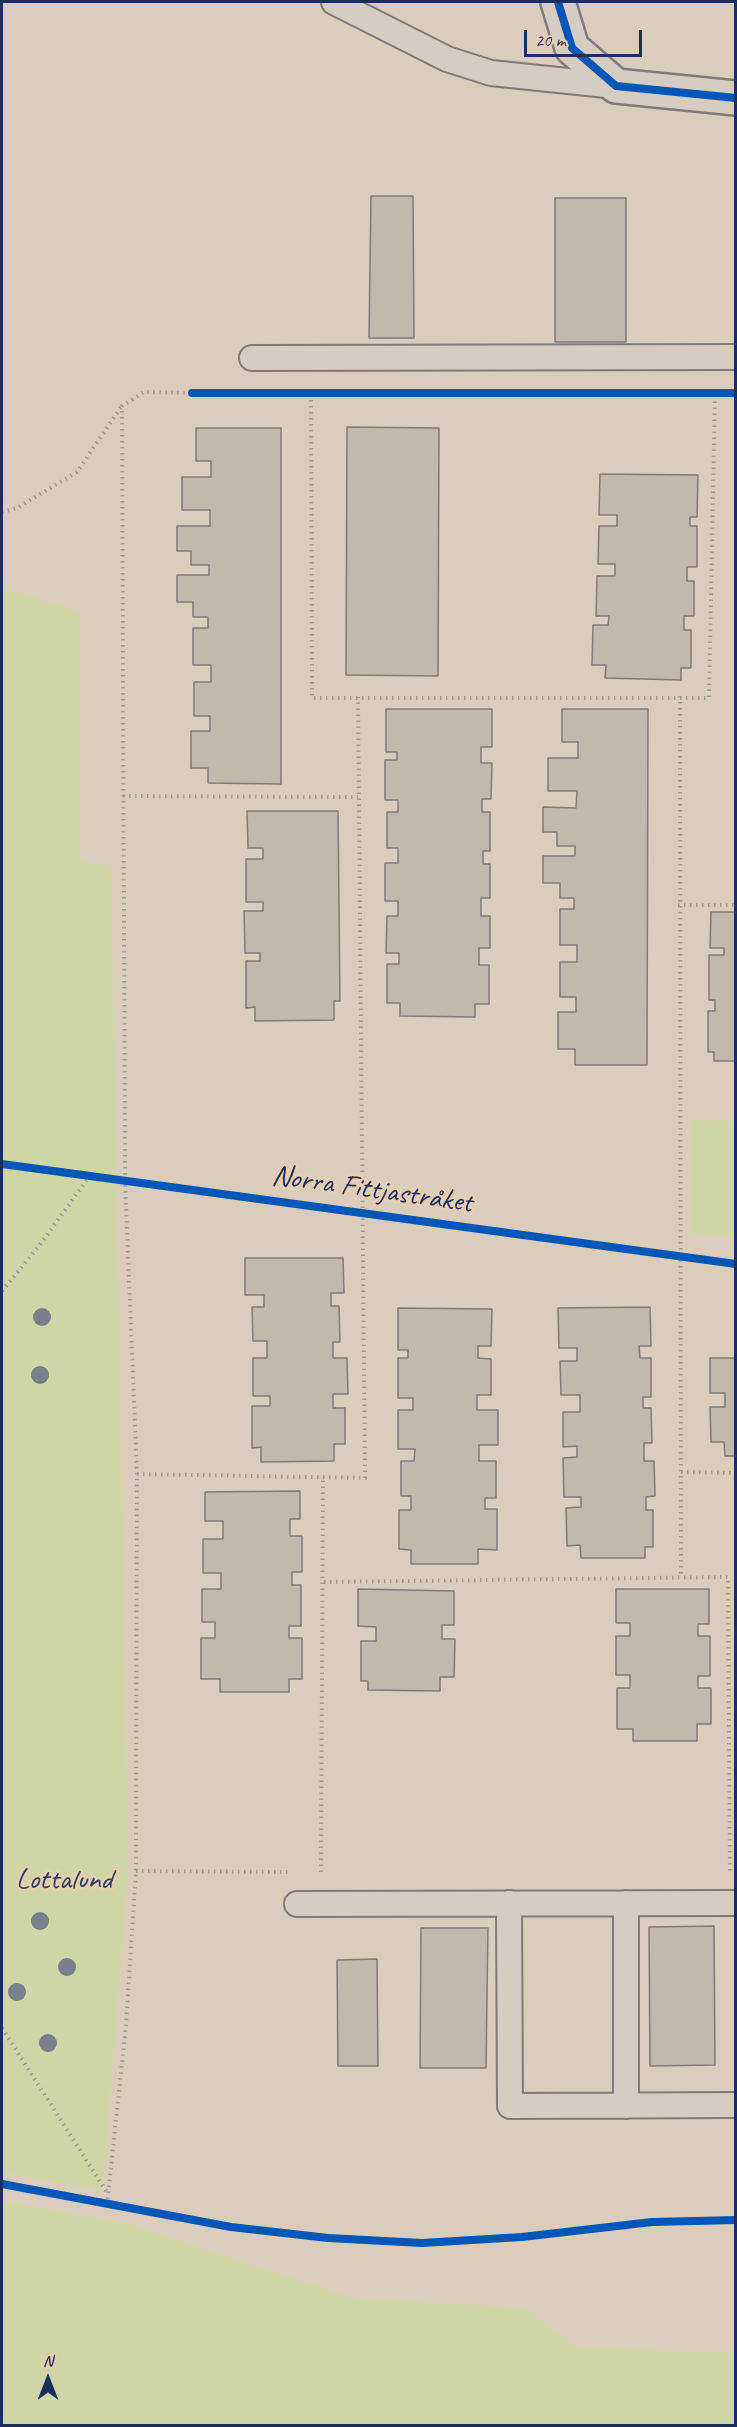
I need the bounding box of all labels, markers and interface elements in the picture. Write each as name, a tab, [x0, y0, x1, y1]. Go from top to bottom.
scale bar	[527, 18, 646, 56]
text: 20 m	[535, 29, 566, 51]
street label: Norra Fittjastråket	[269, 1158, 475, 1222]
park label: Lottalund	[16, 1862, 112, 1898]
north arrow	[18, 2349, 78, 2409]
text: N	[43, 2351, 53, 2371]

